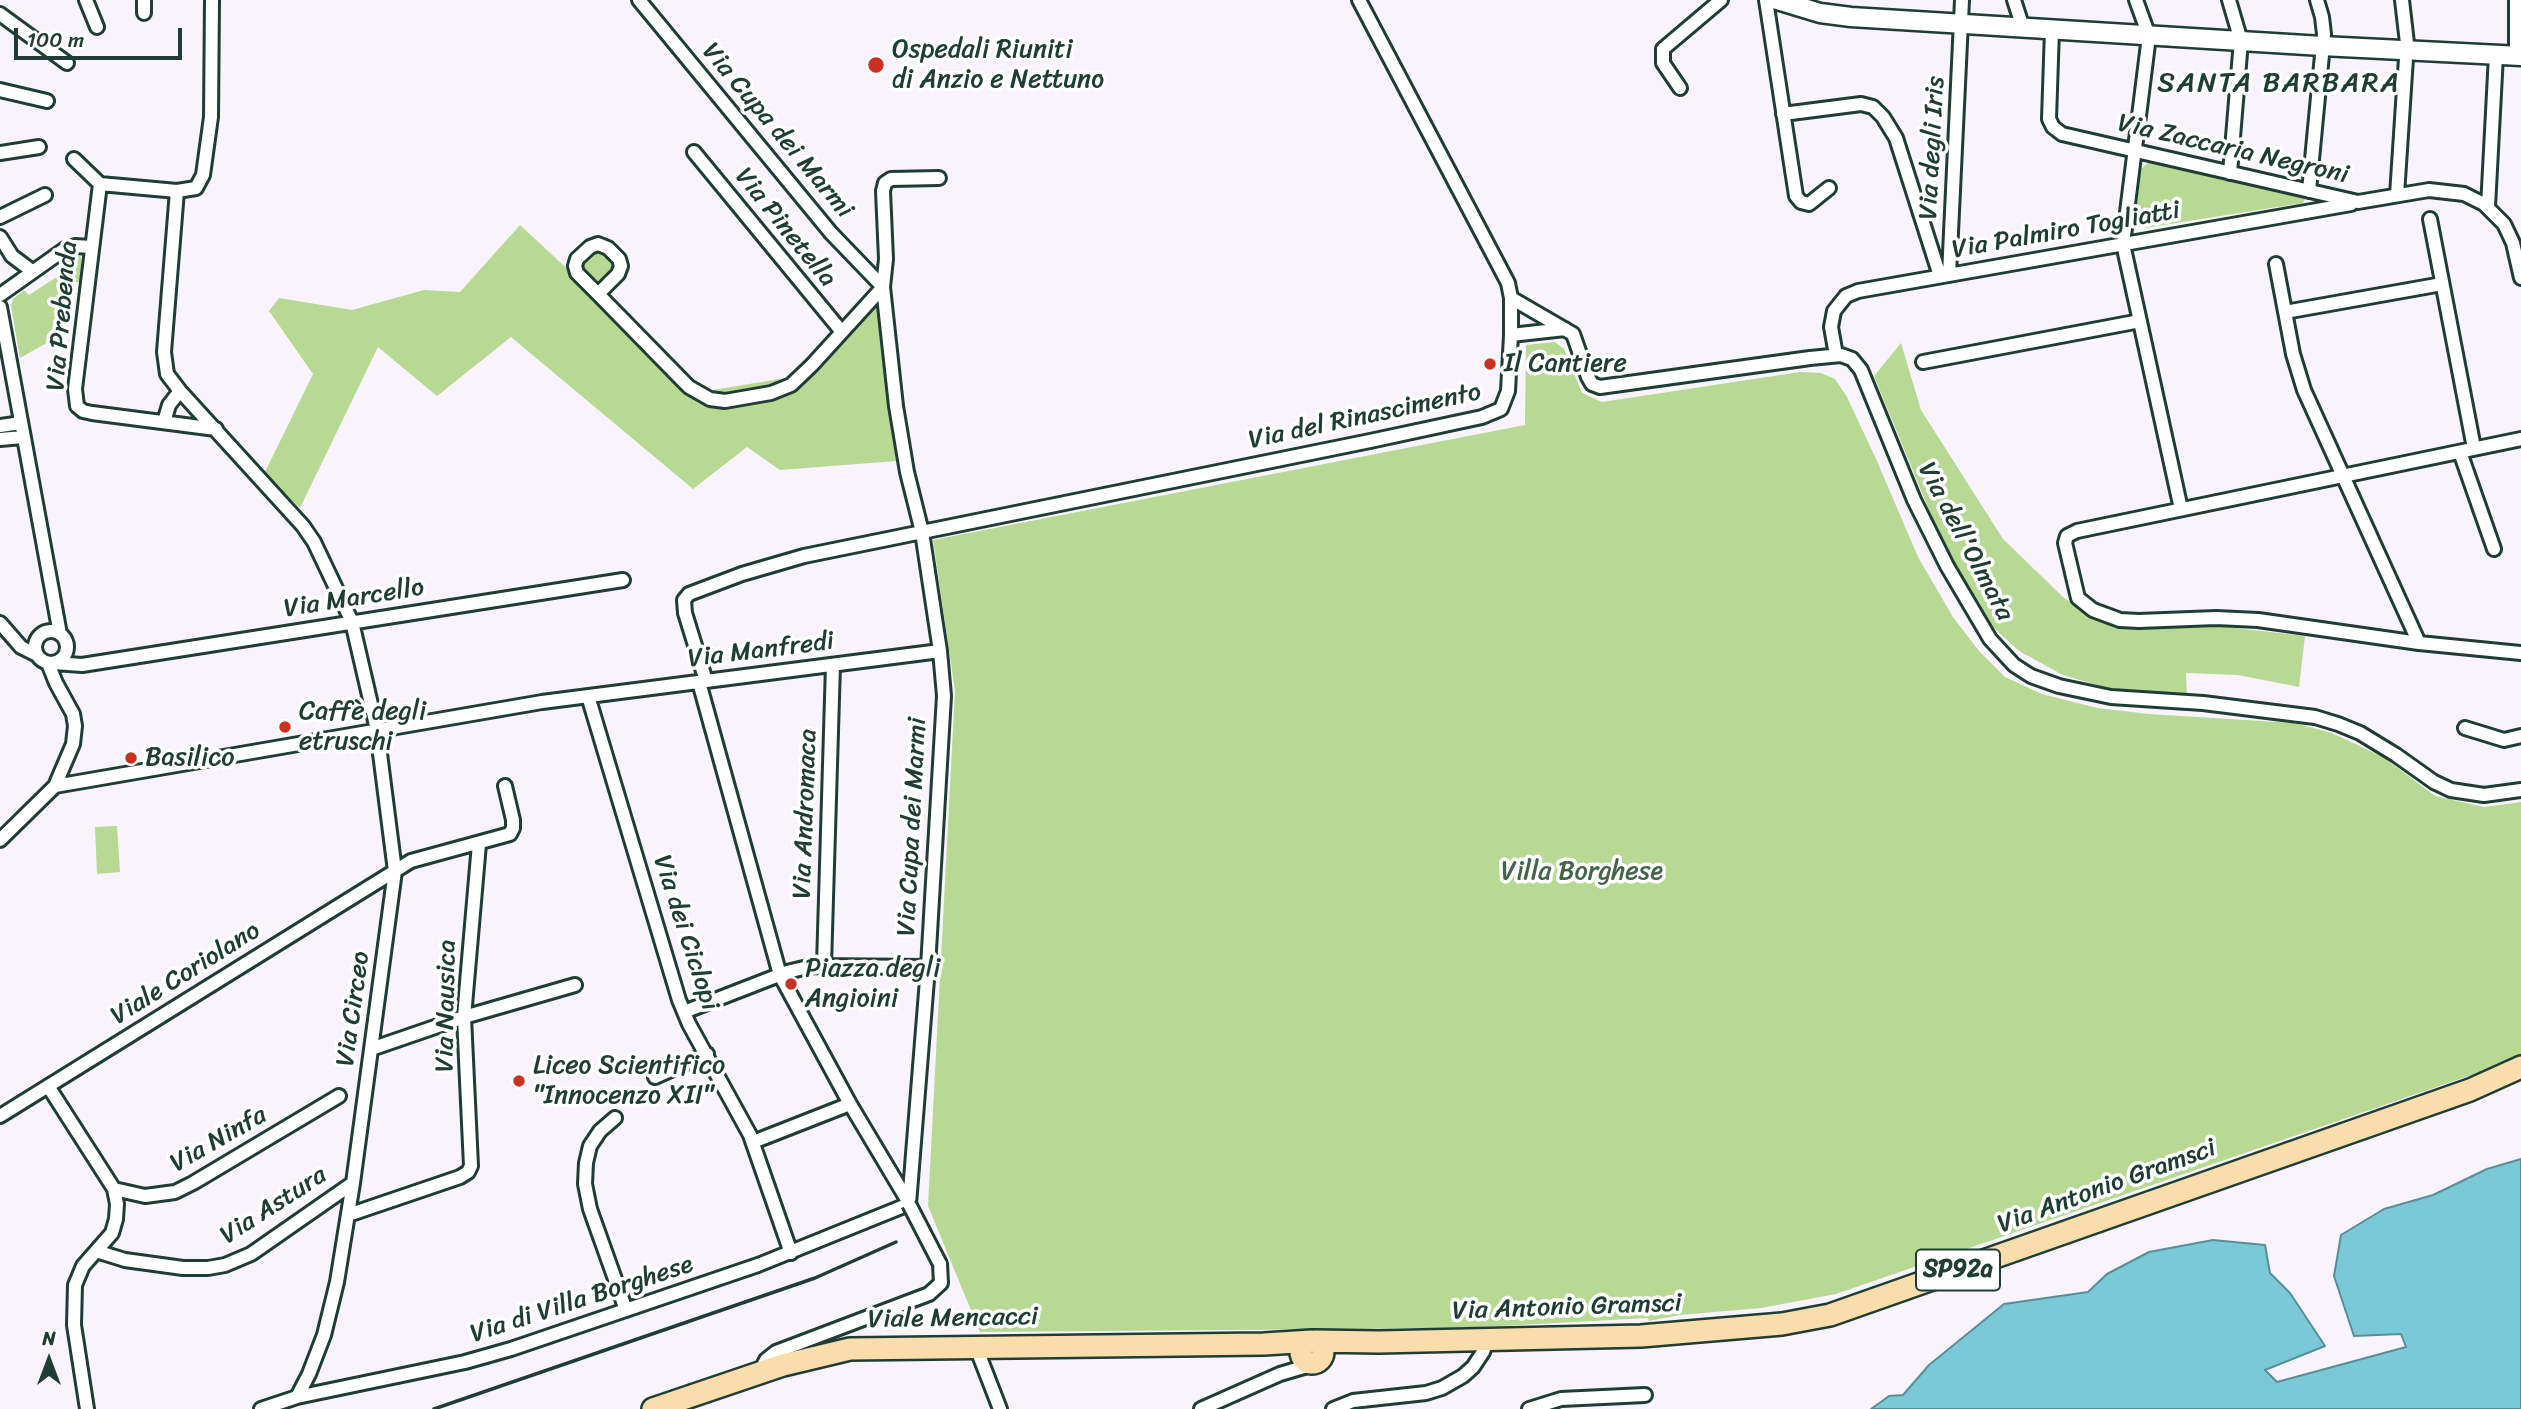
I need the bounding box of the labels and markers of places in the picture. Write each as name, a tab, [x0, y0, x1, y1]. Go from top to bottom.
place label: Ospedali Riuniti di Anzio e Nettuno	[892, 34, 1104, 96]
marker: Ospedali Riuniti di Anzio e Nettuno	[866, 55, 886, 75]
place label: Il Cantiere	[1504, 348, 1627, 380]
marker: Il Cantiere	[1482, 356, 1498, 372]
place label: Caffè degli etruschi	[299, 696, 426, 758]
marker: Caffè degli etruschi	[277, 719, 293, 735]
place label: Basilico	[145, 742, 234, 774]
marker: Basilico	[123, 750, 139, 766]
place label: Piazza degli Angioini	[805, 953, 940, 1014]
marker: Piazza degli Angioini	[783, 976, 799, 992]
place label: Liceo Scientifico "Innocenzo XII"	[533, 1050, 725, 1112]
marker: Liceo Scientifico "Innocenzo XII"	[511, 1073, 527, 1089]

